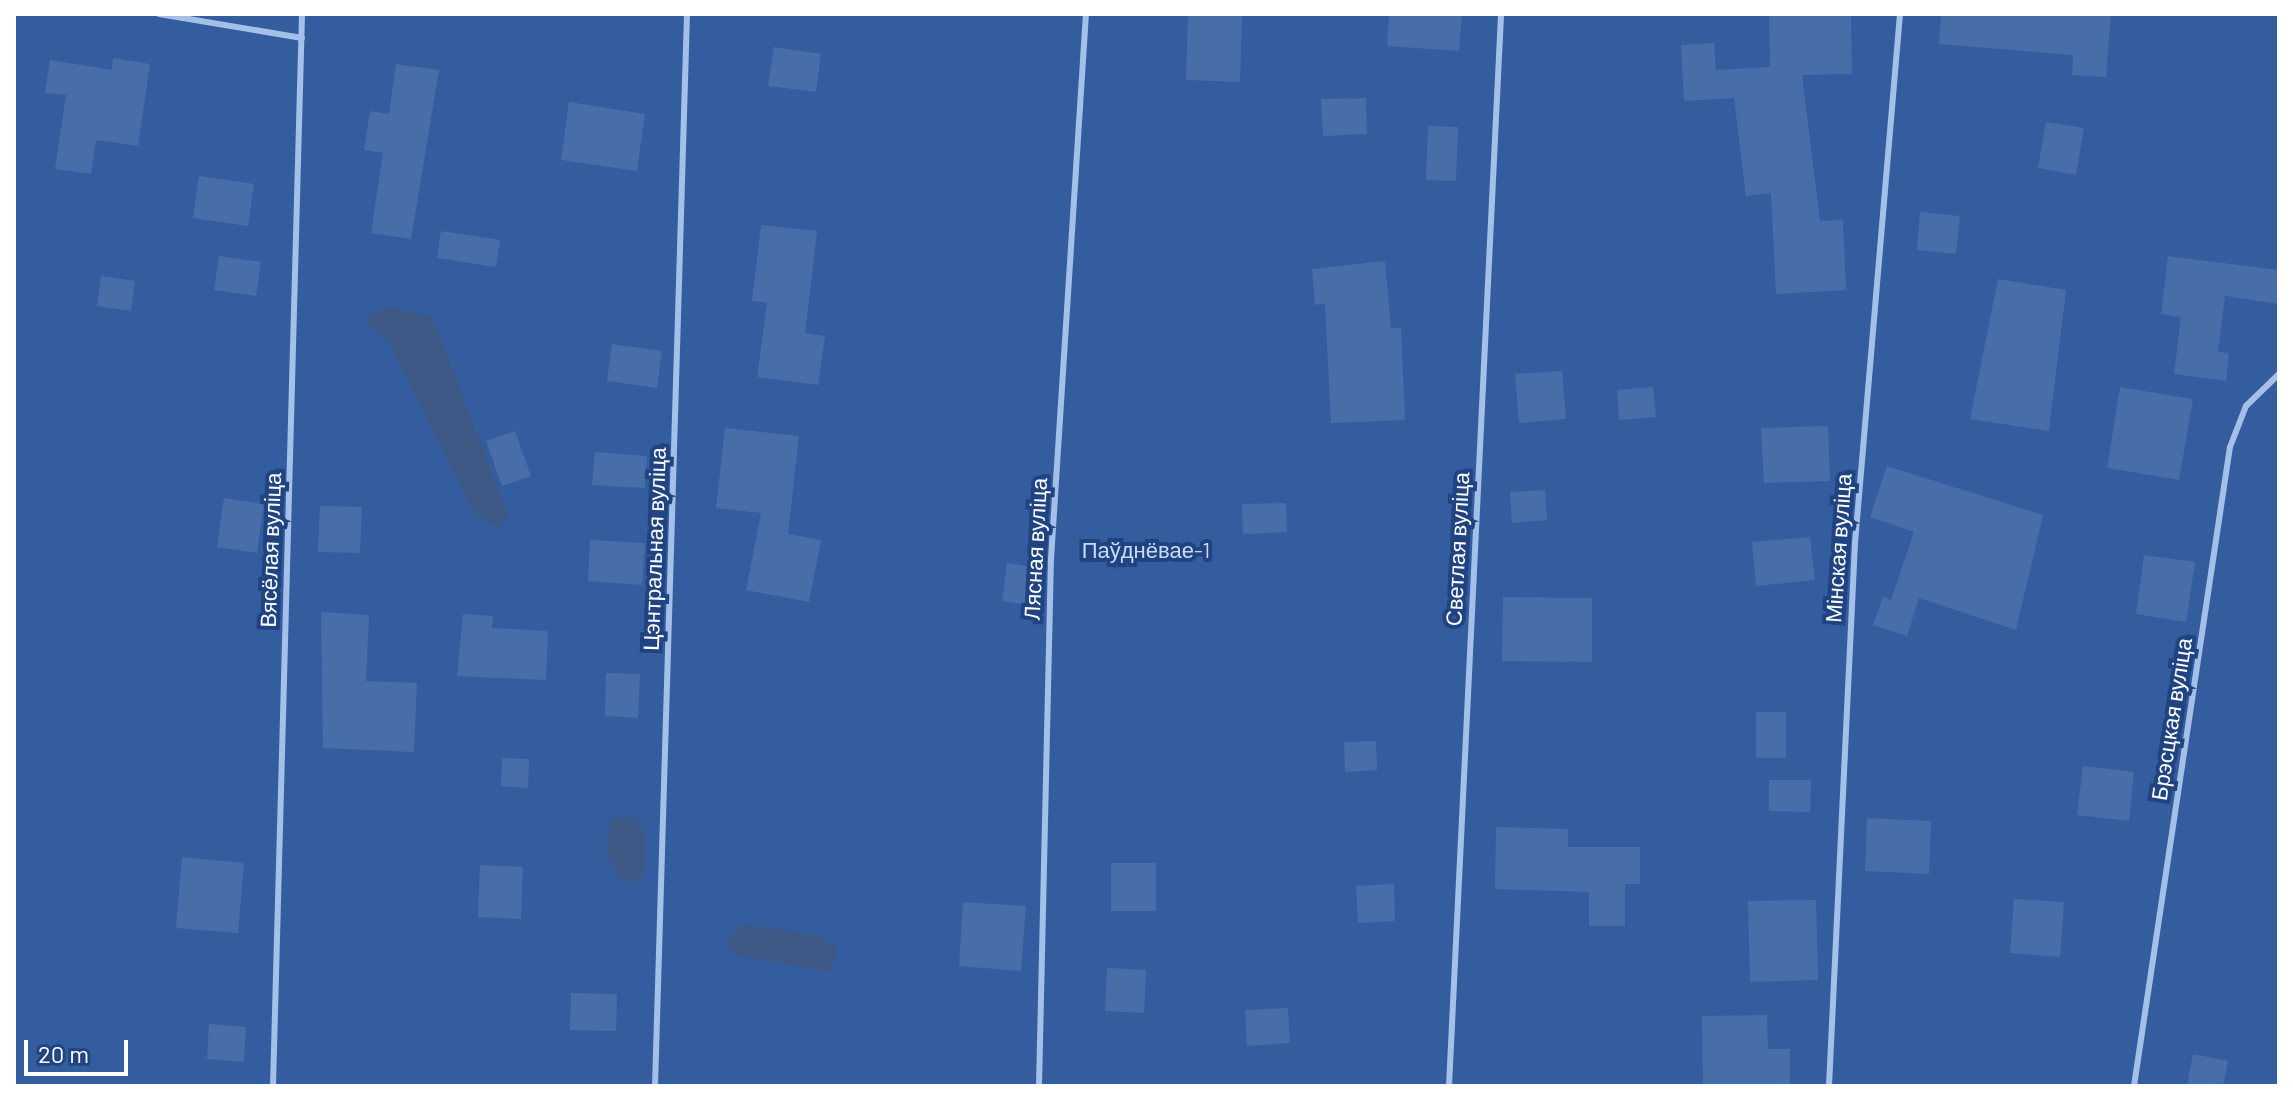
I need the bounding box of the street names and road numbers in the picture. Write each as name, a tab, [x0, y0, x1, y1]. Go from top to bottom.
street label: Цэнтральная вуліца	[637, 447, 671, 651]
street label: Светлая вуліца	[1440, 471, 1474, 627]
street label: Вясёлая вуліца	[254, 472, 286, 628]
street label: Мінская вуліца	[1820, 473, 1856, 623]
street label: Лясная вуліца	[1018, 477, 1052, 621]
street label: Брэсцкая вуліца	[2145, 636, 2197, 802]

